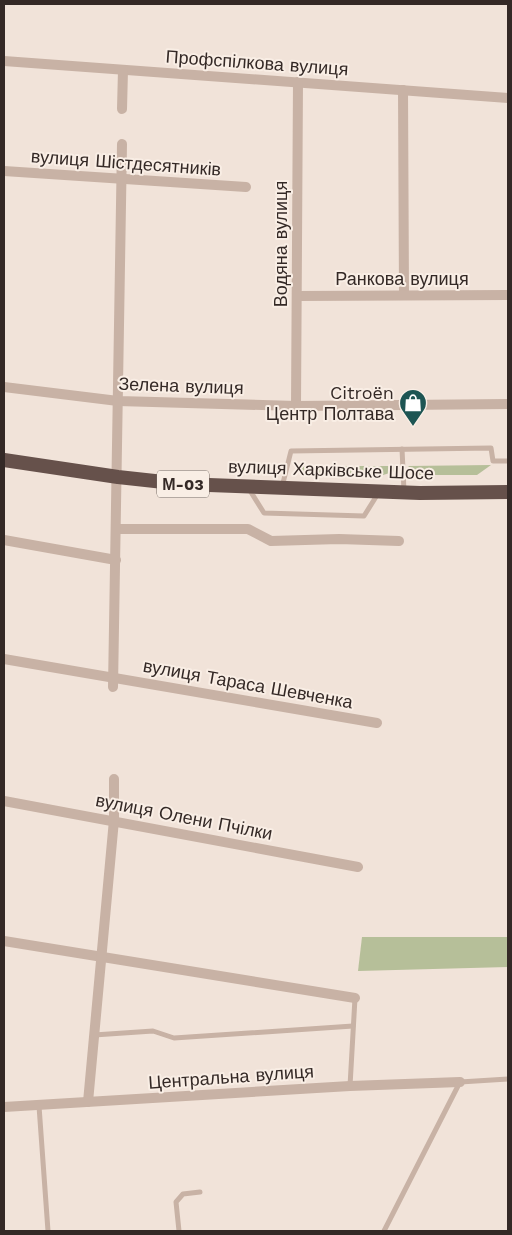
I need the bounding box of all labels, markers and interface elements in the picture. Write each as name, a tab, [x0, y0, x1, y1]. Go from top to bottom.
street label: Профспілкова вулиця	[165, 46, 349, 79]
street label: вулиця Шістдесятників	[30, 145, 222, 180]
street label: Водяна вулиця	[270, 181, 291, 307]
street label: Ранкова вулиця	[335, 268, 469, 289]
street label: Зелена вулиця	[118, 373, 244, 398]
place label: Citroën Центр Полтава	[266, 382, 395, 424]
shop icon: Citroën Центр Полтава	[398, 388, 428, 427]
street label: вулиця Харківське Шосе	[228, 455, 434, 484]
road number: М-03	[157, 470, 209, 498]
street label: вулиця Тараса Шевченка	[141, 655, 356, 712]
street label: вулиця Олени Пчілки	[94, 789, 274, 844]
street label: Центральна вулиця	[147, 1060, 314, 1093]

